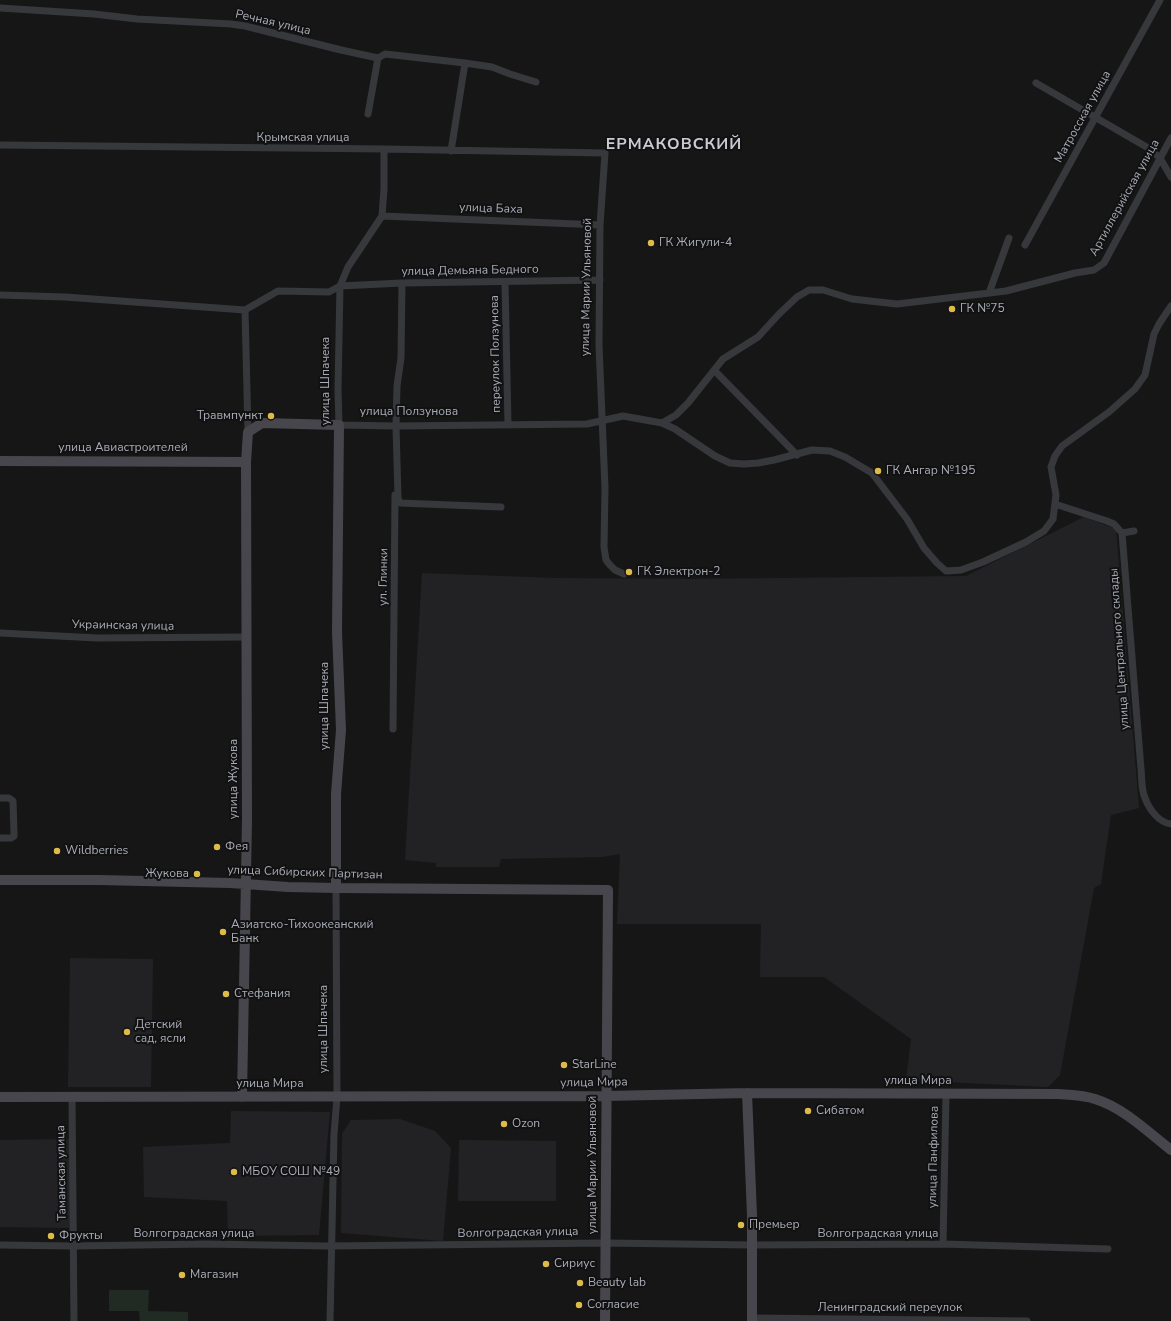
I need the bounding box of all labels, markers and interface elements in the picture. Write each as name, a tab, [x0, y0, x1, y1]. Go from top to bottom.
street label: Речная улица	[234, 7, 312, 39]
street label: Матросская улица	[1052, 68, 1114, 166]
street label: Крымская улица	[257, 131, 349, 145]
district label: ЕРМАКОВСКИЙ	[606, 135, 742, 155]
street label: Артиллерийская улица	[1087, 137, 1163, 259]
street label: улица Баха	[459, 201, 523, 217]
street label: улица Марии Ульяновой	[579, 218, 595, 356]
place label: ГК Жигули-4	[659, 236, 732, 250]
marker: ГК Жигули-4	[646, 238, 656, 248]
street label: улица Демьяна Бедного	[401, 263, 539, 279]
street label: переулок Ползунова	[488, 295, 504, 413]
place label: ГК №75	[960, 302, 1005, 316]
marker: ГК №75	[947, 304, 957, 314]
street label: улица Шпачека	[319, 337, 333, 425]
street label: улица Ползунова	[360, 405, 458, 419]
place label: Травмпункт	[197, 409, 263, 423]
marker: Травмпункт	[266, 411, 276, 421]
street label: улица Авиастроителей	[58, 441, 188, 455]
place label: ГК Ангар №195	[886, 464, 976, 478]
marker: ГК Ангар №195	[873, 466, 883, 476]
street label: ул. Глинки	[376, 548, 392, 606]
place label: ГК Электрон-2	[637, 565, 721, 579]
marker: ГК Электрон-2	[624, 567, 634, 577]
street label: улица Центрального склады	[1107, 568, 1133, 730]
street label: Украинская улица	[72, 618, 174, 634]
street label: улица Шпачека	[318, 662, 332, 750]
street label: улица Жукова	[227, 739, 241, 819]
place label: Фея	[225, 840, 248, 854]
marker: Фея	[212, 842, 222, 852]
place label: Wildberries	[65, 844, 128, 858]
marker: Wildberries	[52, 846, 62, 856]
street label: улица Сибирских Партизан	[227, 863, 383, 883]
place label: Жукова	[145, 867, 189, 881]
marker: Жукова	[192, 869, 202, 879]
place label: Азиатско-Тихоокеанский Банк	[231, 918, 374, 946]
marker: Азиатско-Тихоокеанский Банк	[218, 927, 228, 937]
street label: улица Шпачека	[317, 985, 331, 1073]
place label: Стефания	[234, 987, 290, 1001]
marker: Стефания	[221, 989, 231, 999]
place label: Детский сад, ясли	[135, 1018, 186, 1046]
marker: Детский сад, ясли	[122, 1027, 132, 1037]
place label: StarLine	[572, 1058, 617, 1072]
marker: StarLine	[559, 1060, 569, 1070]
street label: улица Мира	[884, 1074, 952, 1088]
street label: улица Мира	[560, 1075, 628, 1091]
street label: улица Мира	[236, 1077, 304, 1091]
street label: улица Марии Ульяновой	[586, 1096, 600, 1234]
place label: Сибатом	[816, 1104, 864, 1118]
marker: Сибатом	[803, 1106, 813, 1116]
street label: улица Панфилова	[926, 1106, 942, 1208]
place label: Ozon	[512, 1117, 540, 1131]
marker: Ozon	[499, 1119, 509, 1129]
street label: Таманская улица	[54, 1125, 70, 1221]
place label: МБОУ СОШ №49	[242, 1165, 340, 1179]
marker: МБОУ СОШ №49	[229, 1167, 239, 1177]
place label: Премьер	[749, 1218, 800, 1232]
marker: Премьер	[736, 1220, 746, 1230]
street label: Волгоградская улица	[457, 1225, 579, 1241]
street label: Волгоградская улица	[133, 1227, 255, 1241]
street label: Волгоградская улица	[817, 1227, 939, 1241]
place label: Фрукты	[59, 1229, 103, 1243]
marker: Фрукты	[46, 1231, 56, 1241]
place label: Сириус	[554, 1257, 595, 1271]
marker: Сириус	[541, 1259, 551, 1269]
place label: Магазин	[190, 1268, 238, 1282]
marker: Магазин	[177, 1270, 187, 1280]
place label: Beauty lab	[588, 1276, 646, 1290]
marker: Beauty lab	[575, 1278, 585, 1288]
place label: Согласие	[587, 1298, 639, 1312]
marker: Согласие	[574, 1300, 584, 1310]
street label: Ленинградский переулок	[818, 1301, 962, 1315]

